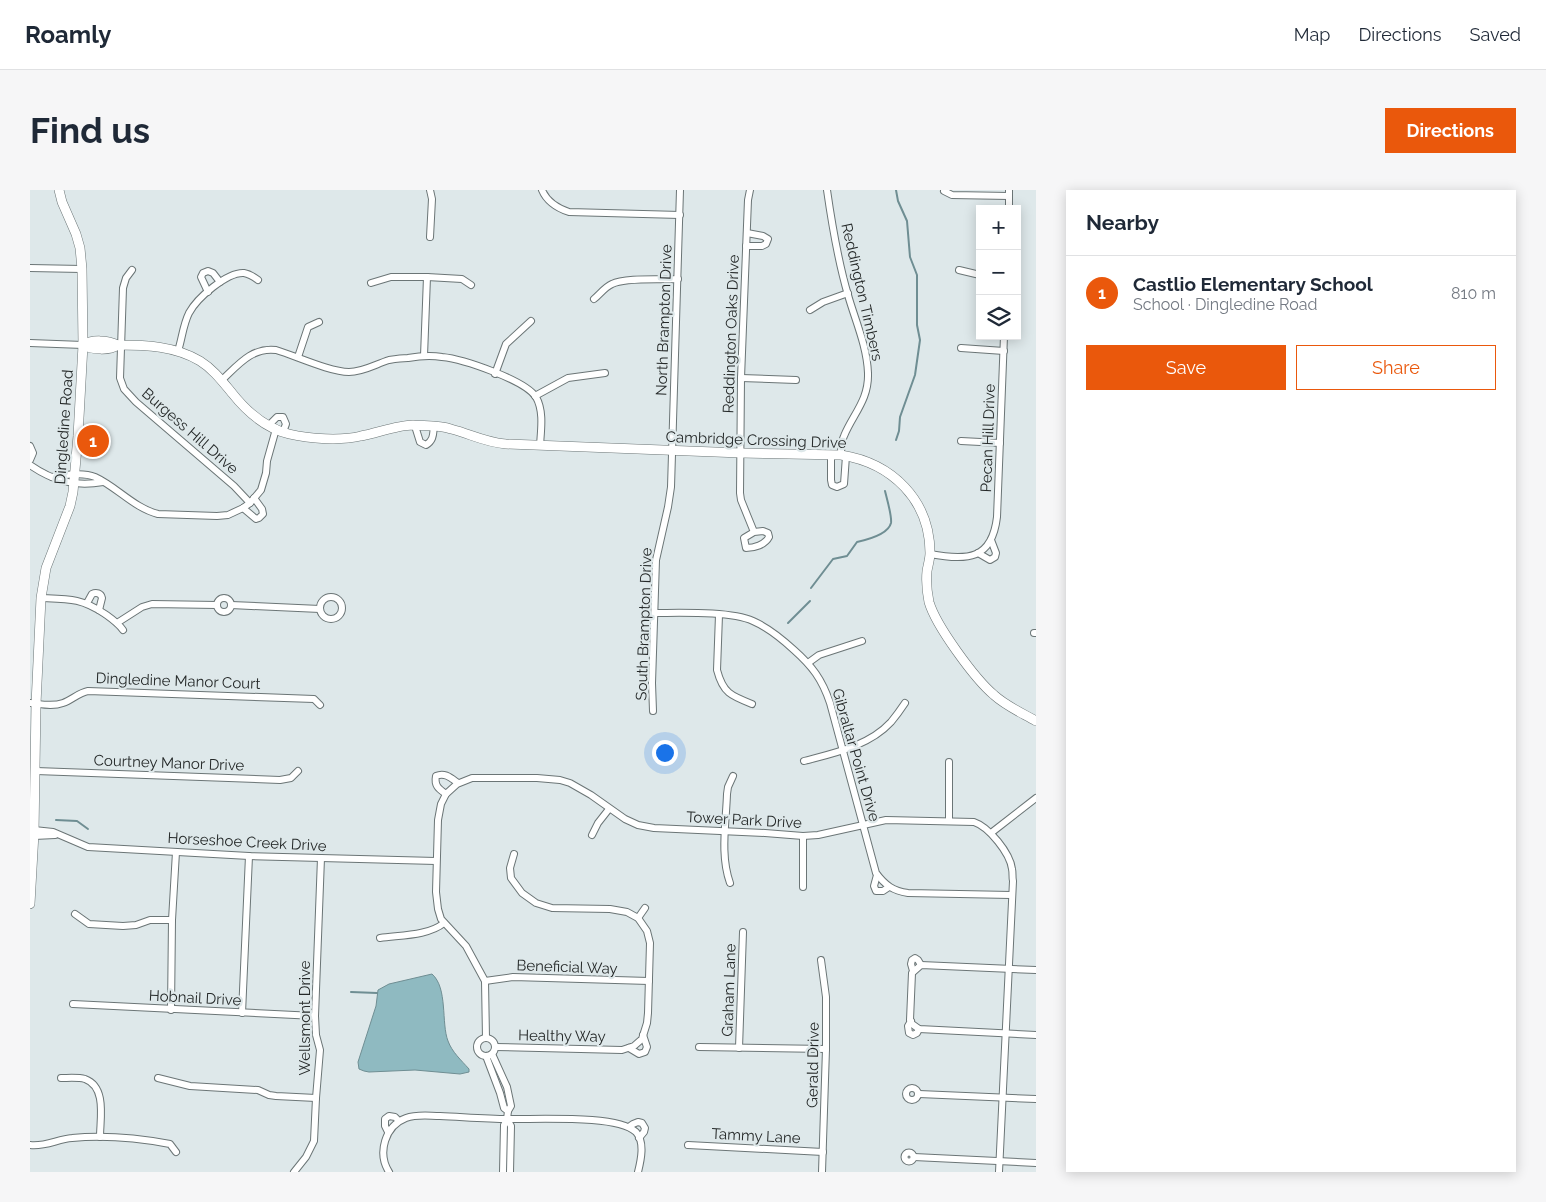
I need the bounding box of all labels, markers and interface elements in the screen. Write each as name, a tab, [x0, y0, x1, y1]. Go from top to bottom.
text: Roamly	[25, 20, 111, 49]
text: Map	[1294, 24, 1330, 45]
text: Directions	[1358, 24, 1442, 45]
text: Saved	[1470, 24, 1521, 45]
button: Directions	[1385, 108, 1516, 153]
text: Find us	[30, 110, 150, 151]
map controls	[976, 205, 1021, 340]
button: +	[976, 205, 1021, 250]
text: Nearby	[1086, 210, 1159, 235]
street label: Reddington Timbers	[837, 221, 887, 363]
street label: North Brampton Drive	[652, 244, 676, 396]
button: −	[976, 250, 1021, 295]
street label: Reddington Oaks Drive	[719, 254, 743, 414]
text: Castlio Elementary School	[1133, 273, 1373, 295]
text: 1	[1098, 284, 1106, 303]
text: 810 m	[1451, 284, 1496, 303]
button: layers	[976, 295, 1021, 340]
text: School · Dingledine Road	[1133, 295, 1317, 314]
button: Save	[1086, 345, 1286, 390]
button: Share	[1296, 345, 1496, 390]
street label: Dingledine Road	[51, 369, 77, 485]
street label: Pecan Hill Drive	[977, 383, 999, 493]
street label: Burgess Hill Drive	[138, 384, 242, 478]
pin: 1	[77, 422, 109, 460]
street label: Cambridge Crossing Drive	[665, 428, 847, 452]
street label: South Brampton Drive	[632, 547, 656, 701]
street label: Dingledine Manor Court	[95, 669, 261, 693]
street label: Gibraltar Point Drive	[828, 686, 884, 824]
your location	[652, 740, 678, 766]
street label: Courtney Manor Drive	[93, 751, 245, 775]
street label: Tower Park Drive	[686, 808, 803, 832]
street label: Horseshoe Creek Drive	[167, 829, 327, 855]
street label: Graham Lane	[718, 943, 740, 1037]
street label: Beneficial Way	[516, 956, 618, 978]
street label: Wellsmont Drive	[296, 960, 314, 1075]
street label: Hobnail Drive	[148, 987, 242, 1009]
street label: Gerald Drive	[803, 1022, 823, 1108]
street label: Healthy Way	[518, 1026, 606, 1046]
street label: Tammy Lane	[711, 1125, 801, 1147]

